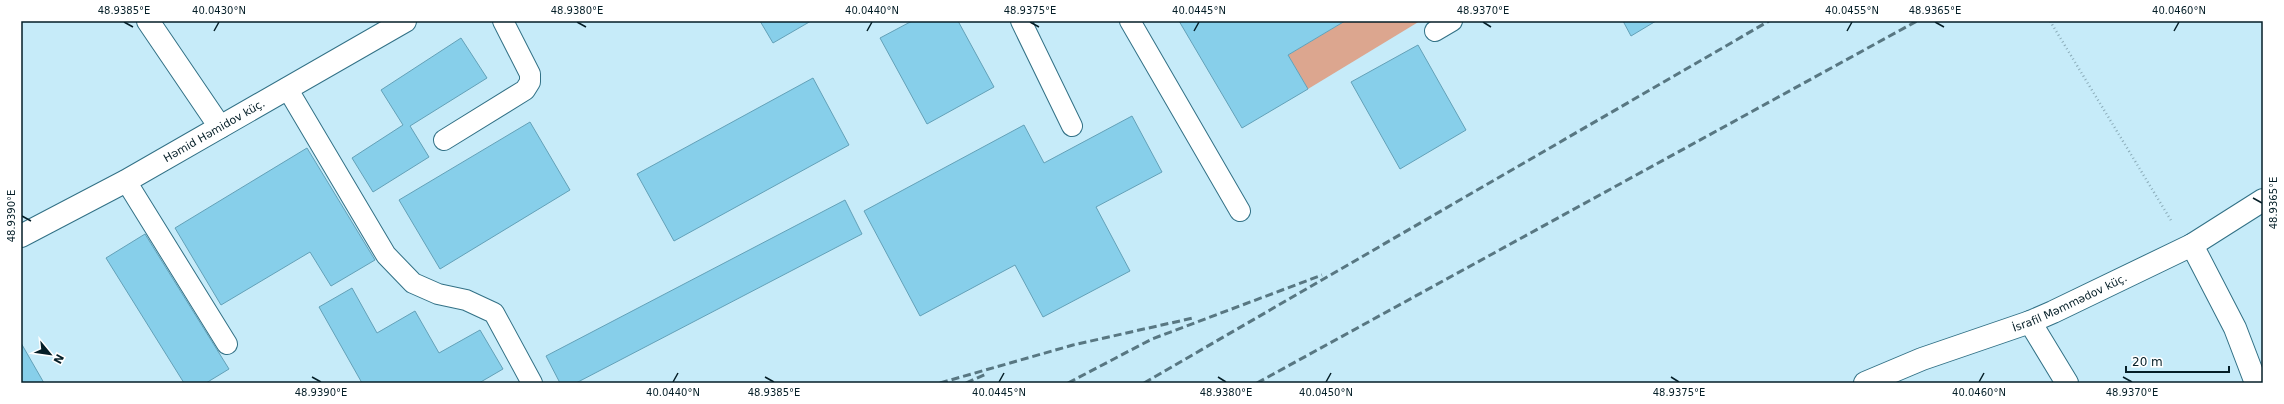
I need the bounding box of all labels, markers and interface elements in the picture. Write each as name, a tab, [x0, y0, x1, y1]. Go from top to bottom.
text: 48.9385°E	[98, 5, 150, 16]
text: 40.0430°N	[192, 5, 246, 16]
text: 48.9380°E	[551, 5, 603, 16]
text: 40.0440°N	[845, 5, 899, 16]
text: 48.9375°E	[1004, 5, 1056, 16]
text: 40.0445°N	[1172, 5, 1226, 16]
text: 48.9370°E	[1457, 5, 1509, 16]
text: 40.0455°N	[1825, 5, 1879, 16]
text: 48.9365°E	[1909, 5, 1961, 16]
text: 40.0460°N	[2152, 5, 2206, 16]
street label: Həmid Həmidov küç.	[161, 96, 267, 165]
text: 48.9365°E	[2268, 177, 2279, 229]
text: 48.9390°E	[6, 190, 17, 242]
street label: İsrafil Məmmədov küç.	[2011, 271, 2129, 334]
north arrow	[30, 334, 70, 374]
scale bar	[2126, 348, 2229, 374]
text: N	[50, 351, 66, 366]
text: 20 m	[2132, 355, 2163, 369]
text: 48.9390°E	[295, 387, 347, 398]
text: 40.0440°N	[646, 387, 700, 398]
text: 48.9385°E	[748, 387, 800, 398]
text: 40.0445°N	[972, 387, 1026, 398]
text: 48.9380°E	[1200, 387, 1252, 398]
text: 40.0450°N	[1299, 387, 1353, 398]
text: 48.9375°E	[1653, 387, 1705, 398]
text: 40.0460°N	[1952, 387, 2006, 398]
text: 48.9370°E	[2106, 387, 2158, 398]

